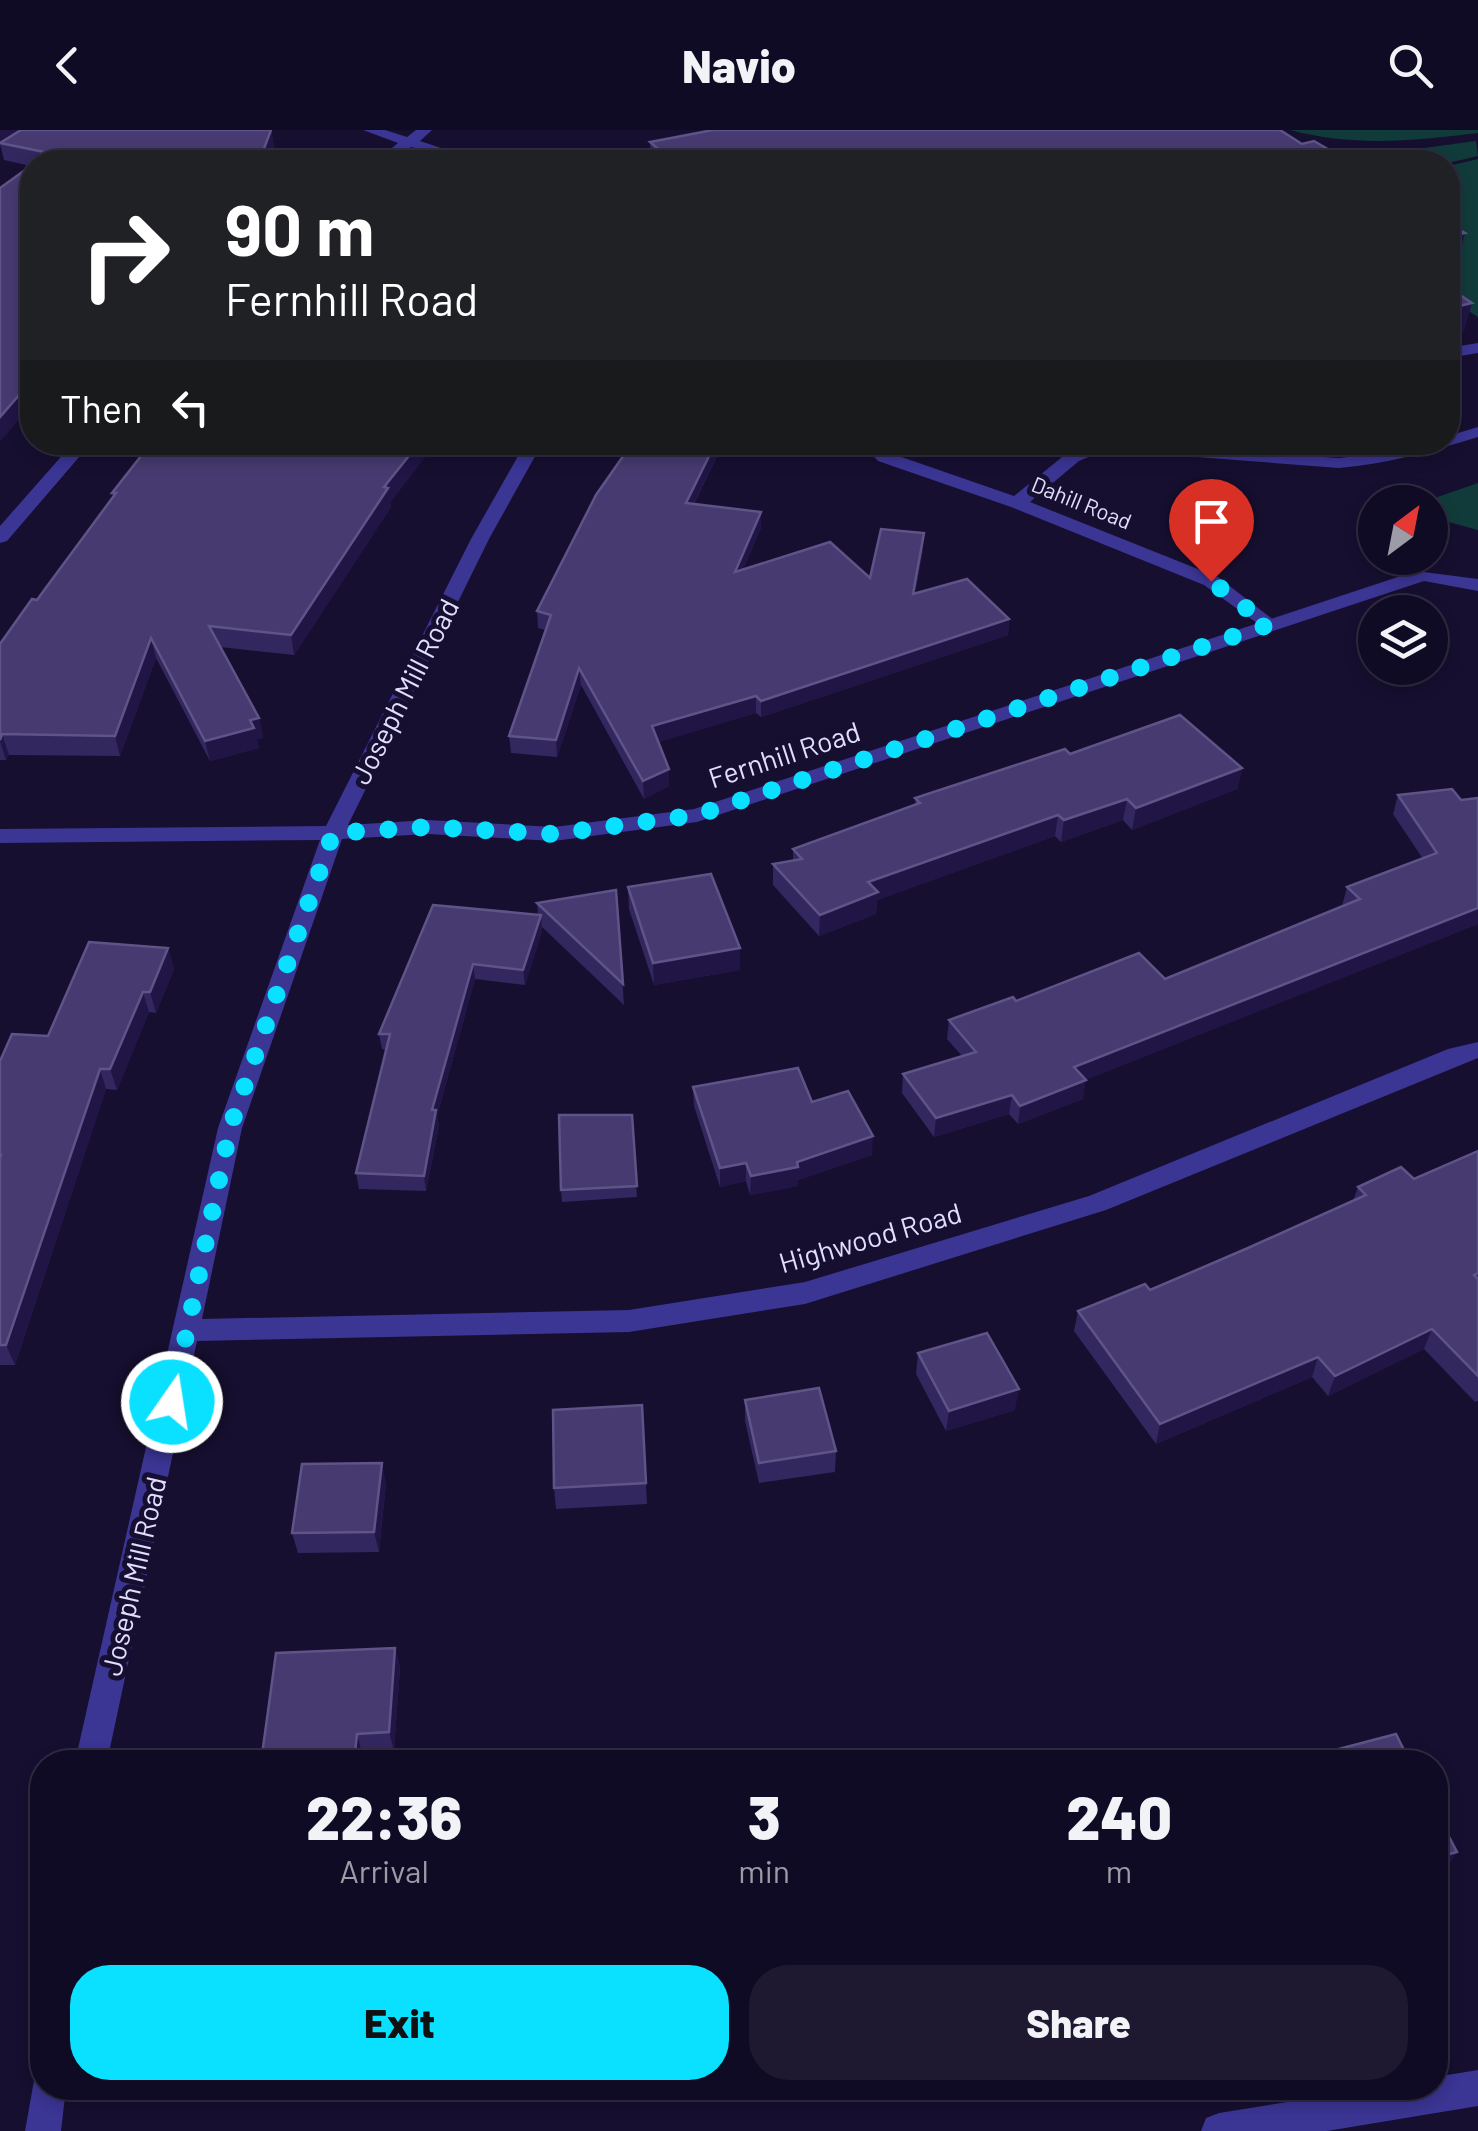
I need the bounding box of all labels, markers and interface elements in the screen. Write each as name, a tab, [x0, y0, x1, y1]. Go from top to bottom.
icon: back	[40, 38, 95, 93]
text: Navio	[682, 38, 796, 92]
icon: search	[1383, 38, 1438, 93]
text: 90 m	[225, 186, 375, 270]
icon: right	[60, 190, 190, 320]
text: Fernhill Road	[225, 271, 478, 325]
icon: left	[163, 380, 218, 435]
text: Then	[60, 385, 143, 431]
street label: Dahill Road	[1028, 470, 1136, 534]
pin	[1169, 479, 1254, 582]
north arrow	[1358, 485, 1448, 575]
map controls	[1358, 485, 1448, 685]
icon: arrive	[1184, 494, 1239, 549]
street label: Joseph Mill Road	[343, 593, 465, 789]
button: layers	[1358, 595, 1448, 685]
street label: Fernhill Road	[704, 713, 864, 795]
street label: Highwood Road	[775, 1195, 965, 1279]
position arrow	[120, 1350, 224, 1454]
street label: Joseph Mill Road	[94, 1473, 172, 1679]
text: 22:36	[306, 1780, 462, 1852]
text: 3	[748, 1780, 781, 1852]
text: 240	[1066, 1780, 1172, 1852]
text: Arrival	[339, 1851, 429, 1889]
text: min	[738, 1851, 790, 1889]
text: m	[1106, 1851, 1132, 1889]
button: Exit	[70, 1965, 729, 2080]
button: Share	[749, 1965, 1408, 2080]

